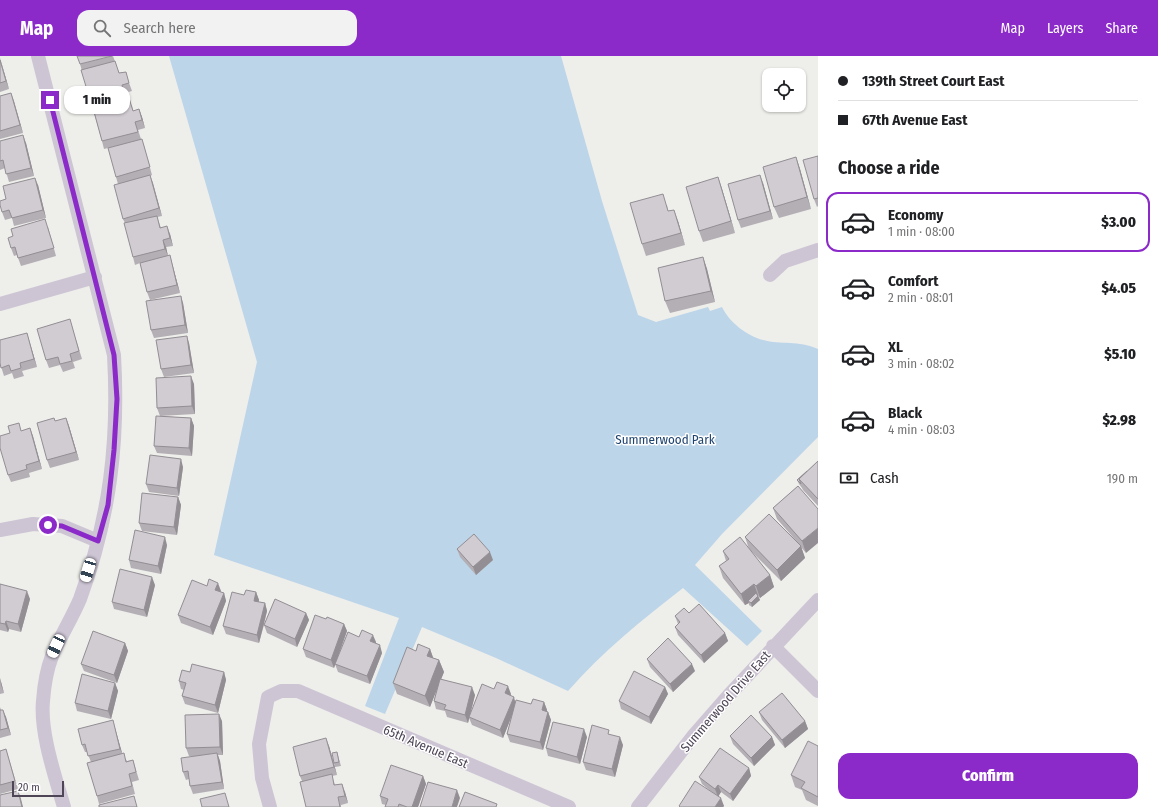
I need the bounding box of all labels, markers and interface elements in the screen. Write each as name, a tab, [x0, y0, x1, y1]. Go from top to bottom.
search box	[77, 10, 357, 46]
text: Map	[20, 17, 53, 40]
icon: search	[91, 17, 113, 39]
text: Search here	[123, 19, 196, 37]
text: Map	[1001, 20, 1025, 37]
text: Layers	[1047, 20, 1083, 37]
text: Share	[1105, 20, 1138, 37]
map controls	[762, 68, 806, 112]
button: locate	[762, 68, 806, 112]
text: 139th Street Court East	[862, 72, 1005, 90]
callout: 1 min	[64, 86, 130, 114]
route end	[41, 91, 59, 109]
text: 1 min	[83, 92, 111, 107]
text: 67th Avenue East	[862, 111, 967, 129]
text: Choose a ride	[838, 157, 940, 179]
icon: car	[840, 204, 876, 240]
text: Economy	[888, 206, 943, 224]
text: $3.00	[1101, 213, 1136, 231]
text: 1 min · 08:00	[888, 224, 955, 239]
icon: car	[840, 270, 876, 306]
text: Comfort	[888, 272, 939, 290]
text: $4.05	[1101, 279, 1136, 297]
text: 2 min · 08:01	[888, 290, 953, 305]
icon: car	[840, 336, 876, 372]
text: XL	[888, 338, 903, 356]
text: $5.10	[1104, 345, 1136, 363]
text: 3 min · 08:02	[888, 356, 954, 371]
icon: car	[840, 402, 876, 438]
text: Black	[888, 404, 922, 422]
text: $2.98	[1102, 411, 1136, 429]
text: 4 min · 08:03	[888, 422, 955, 437]
park label: Summerwood Park	[615, 432, 716, 447]
icon: cash	[838, 467, 860, 489]
text: Cash	[870, 469, 899, 487]
text: 190 m	[1107, 471, 1138, 486]
route start	[39, 516, 57, 534]
car	[79, 557, 97, 583]
car	[45, 633, 67, 659]
street label: Summerwood Drive East	[677, 647, 774, 755]
street label: 65th Avenue East	[381, 722, 471, 771]
button: Confirm	[838, 753, 1138, 799]
scale bar	[12, 779, 64, 798]
text: 20 m	[18, 781, 40, 794]

